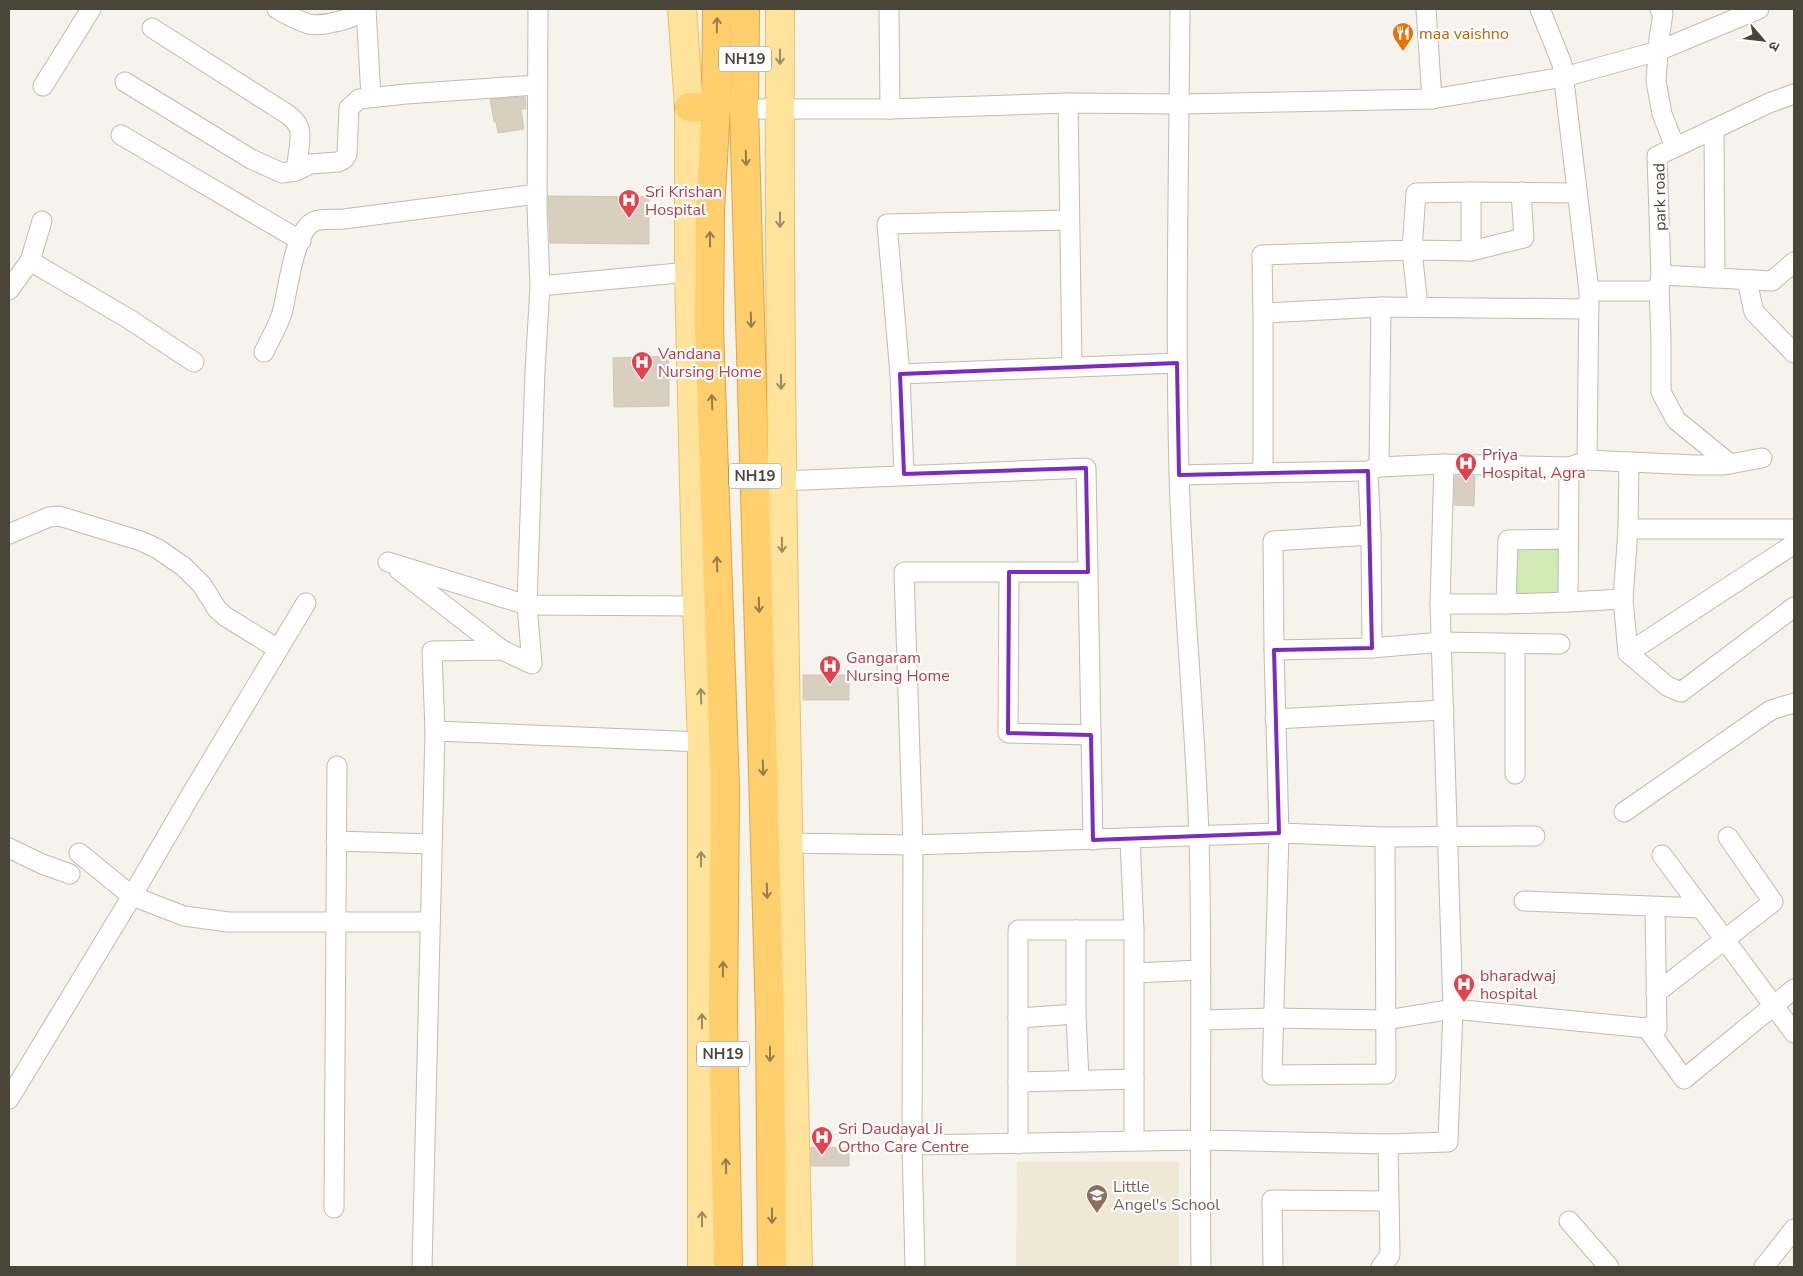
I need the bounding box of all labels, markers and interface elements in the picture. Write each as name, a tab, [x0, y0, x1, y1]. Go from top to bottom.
north arrow	[1738, 15, 1788, 65]
one-way arrow	[712, 17, 722, 33]
restaurant icon: maa vaishno	[1391, 21, 1415, 52]
place label: maa vaishno	[1419, 23, 1509, 45]
text: उ	[1763, 38, 1784, 55]
road number: NH19	[719, 46, 771, 72]
one-way arrow	[775, 49, 785, 65]
one-way arrow	[741, 150, 751, 166]
street label: park road	[1648, 163, 1672, 231]
place label: Sri Krishan Hospital	[645, 181, 722, 221]
hospital icon: Sri Krishan Hospital	[617, 188, 641, 219]
one-way arrow	[775, 212, 785, 228]
one-way arrow	[705, 232, 715, 248]
one-way arrow	[746, 312, 756, 328]
place label: Vandana Nursing Home	[657, 343, 762, 383]
hospital icon: Vandana Nursing Home	[630, 350, 654, 381]
one-way arrow	[776, 374, 786, 390]
one-way arrow	[707, 394, 716, 410]
place label: Priya Hospital, Agra	[1482, 444, 1586, 484]
hospital icon: Priya Hospital, Agra	[1454, 451, 1478, 482]
road number: NH19	[729, 464, 781, 488]
one-way arrow	[777, 536, 787, 553]
one-way arrow	[712, 557, 722, 573]
one-way arrow	[754, 597, 764, 613]
place label: Gangaram Nursing Home	[846, 647, 950, 687]
hospital icon: Gangaram Nursing Home	[818, 654, 842, 685]
one-way arrow	[696, 688, 705, 704]
one-way arrow	[758, 760, 768, 776]
one-way arrow	[696, 851, 706, 867]
one-way arrow	[762, 883, 771, 899]
one-way arrow	[718, 961, 728, 977]
place label: bharadwaj hospital	[1480, 965, 1556, 1005]
hospital icon: bharadwaj hospital	[1452, 972, 1476, 1003]
one-way arrow	[697, 1013, 707, 1030]
road number: NH19	[697, 1042, 749, 1066]
one-way arrow	[765, 1046, 775, 1062]
place label: Sri Daudayal Ji Ortho Care Centre	[838, 1118, 969, 1158]
hospital icon: Sri Daudayal Ji Ortho Care Centre	[810, 1125, 834, 1156]
one-way arrow	[721, 1158, 731, 1174]
place label: Little Angel's School	[1113, 1176, 1220, 1216]
school or university icon: Little Angel's School	[1085, 1183, 1109, 1214]
one-way arrow	[767, 1208, 777, 1224]
one-way arrow	[697, 1211, 707, 1227]

